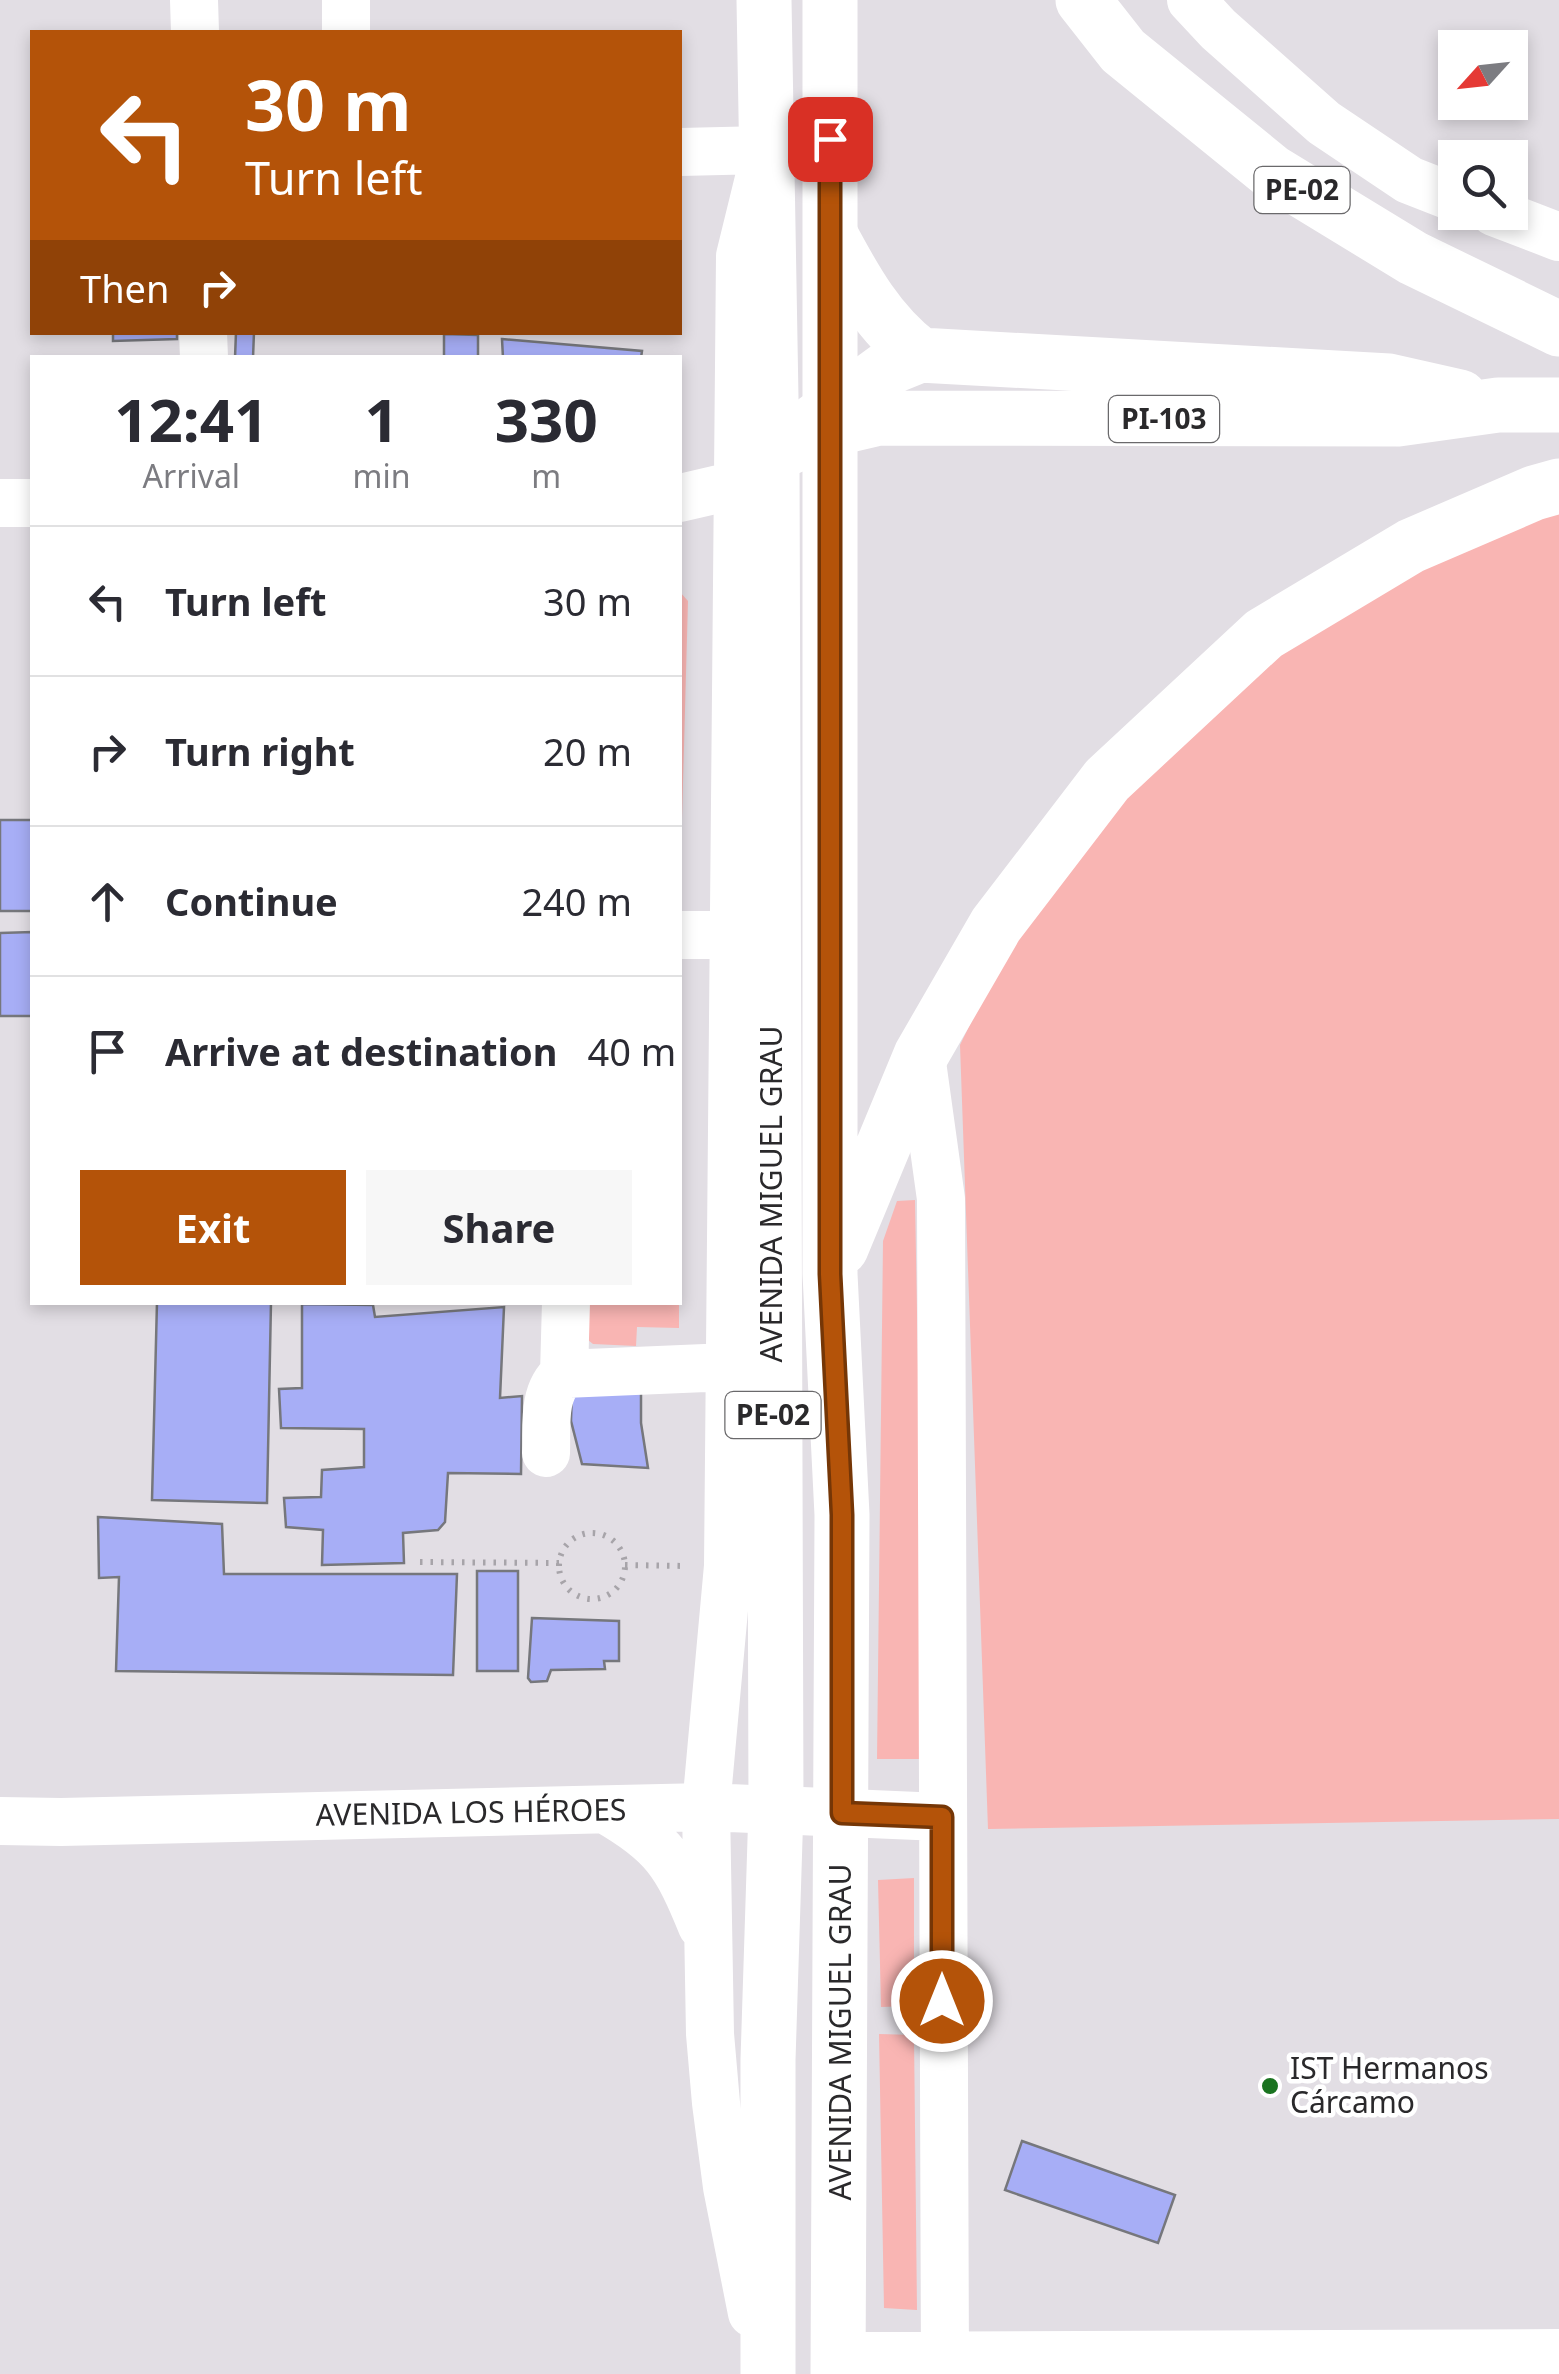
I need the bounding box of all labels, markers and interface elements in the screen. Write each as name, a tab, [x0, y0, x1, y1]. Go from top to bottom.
north arrow	[1438, 30, 1528, 120]
map controls	[1438, 30, 1528, 230]
text: 30 m	[245, 56, 412, 152]
icon: left	[80, 70, 210, 200]
pin	[788, 97, 873, 182]
icon: arrive	[803, 112, 858, 167]
button: search	[1438, 140, 1528, 230]
text: Turn left	[245, 147, 422, 208]
road number: PE-02	[1254, 167, 1350, 213]
icon: right	[190, 260, 245, 315]
text: Then	[80, 262, 170, 314]
text: 12:41	[114, 378, 268, 460]
text: 1	[364, 378, 399, 460]
text: 330	[495, 378, 598, 460]
road number: PI-103	[1109, 396, 1219, 442]
text: Arrival	[143, 454, 240, 497]
text: min	[353, 454, 411, 497]
text: m	[531, 454, 561, 497]
icon: left	[80, 574, 135, 629]
text: Turn left	[165, 575, 327, 627]
text: 30 m	[543, 575, 632, 627]
icon: right	[80, 724, 135, 779]
text: Turn right	[165, 725, 355, 777]
text: 20 m	[543, 725, 632, 777]
icon: ahead	[80, 874, 135, 929]
text: Continue	[165, 875, 338, 927]
text: 240 m	[521, 875, 632, 927]
icon: arrive	[80, 1024, 135, 1079]
text: Arrive at destination	[165, 1025, 557, 1077]
text: 40 m	[587, 1025, 676, 1077]
street label: AVENIDA MIGUEL GRAU	[750, 1026, 791, 1362]
button: Exit	[80, 1170, 346, 1285]
button: Share	[366, 1170, 632, 1285]
road number: PE-02	[726, 1392, 820, 1438]
street label: AVENIDA LOS HÉROES	[315, 1788, 627, 1835]
street label: AVENIDA MIGUEL GRAU	[819, 1864, 860, 2200]
position arrow	[890, 1949, 994, 2053]
place label: IST Hermanos Cárcamo	[1290, 2047, 1489, 2122]
marker: IST Hermanos Cárcamo	[1259, 2075, 1281, 2097]

